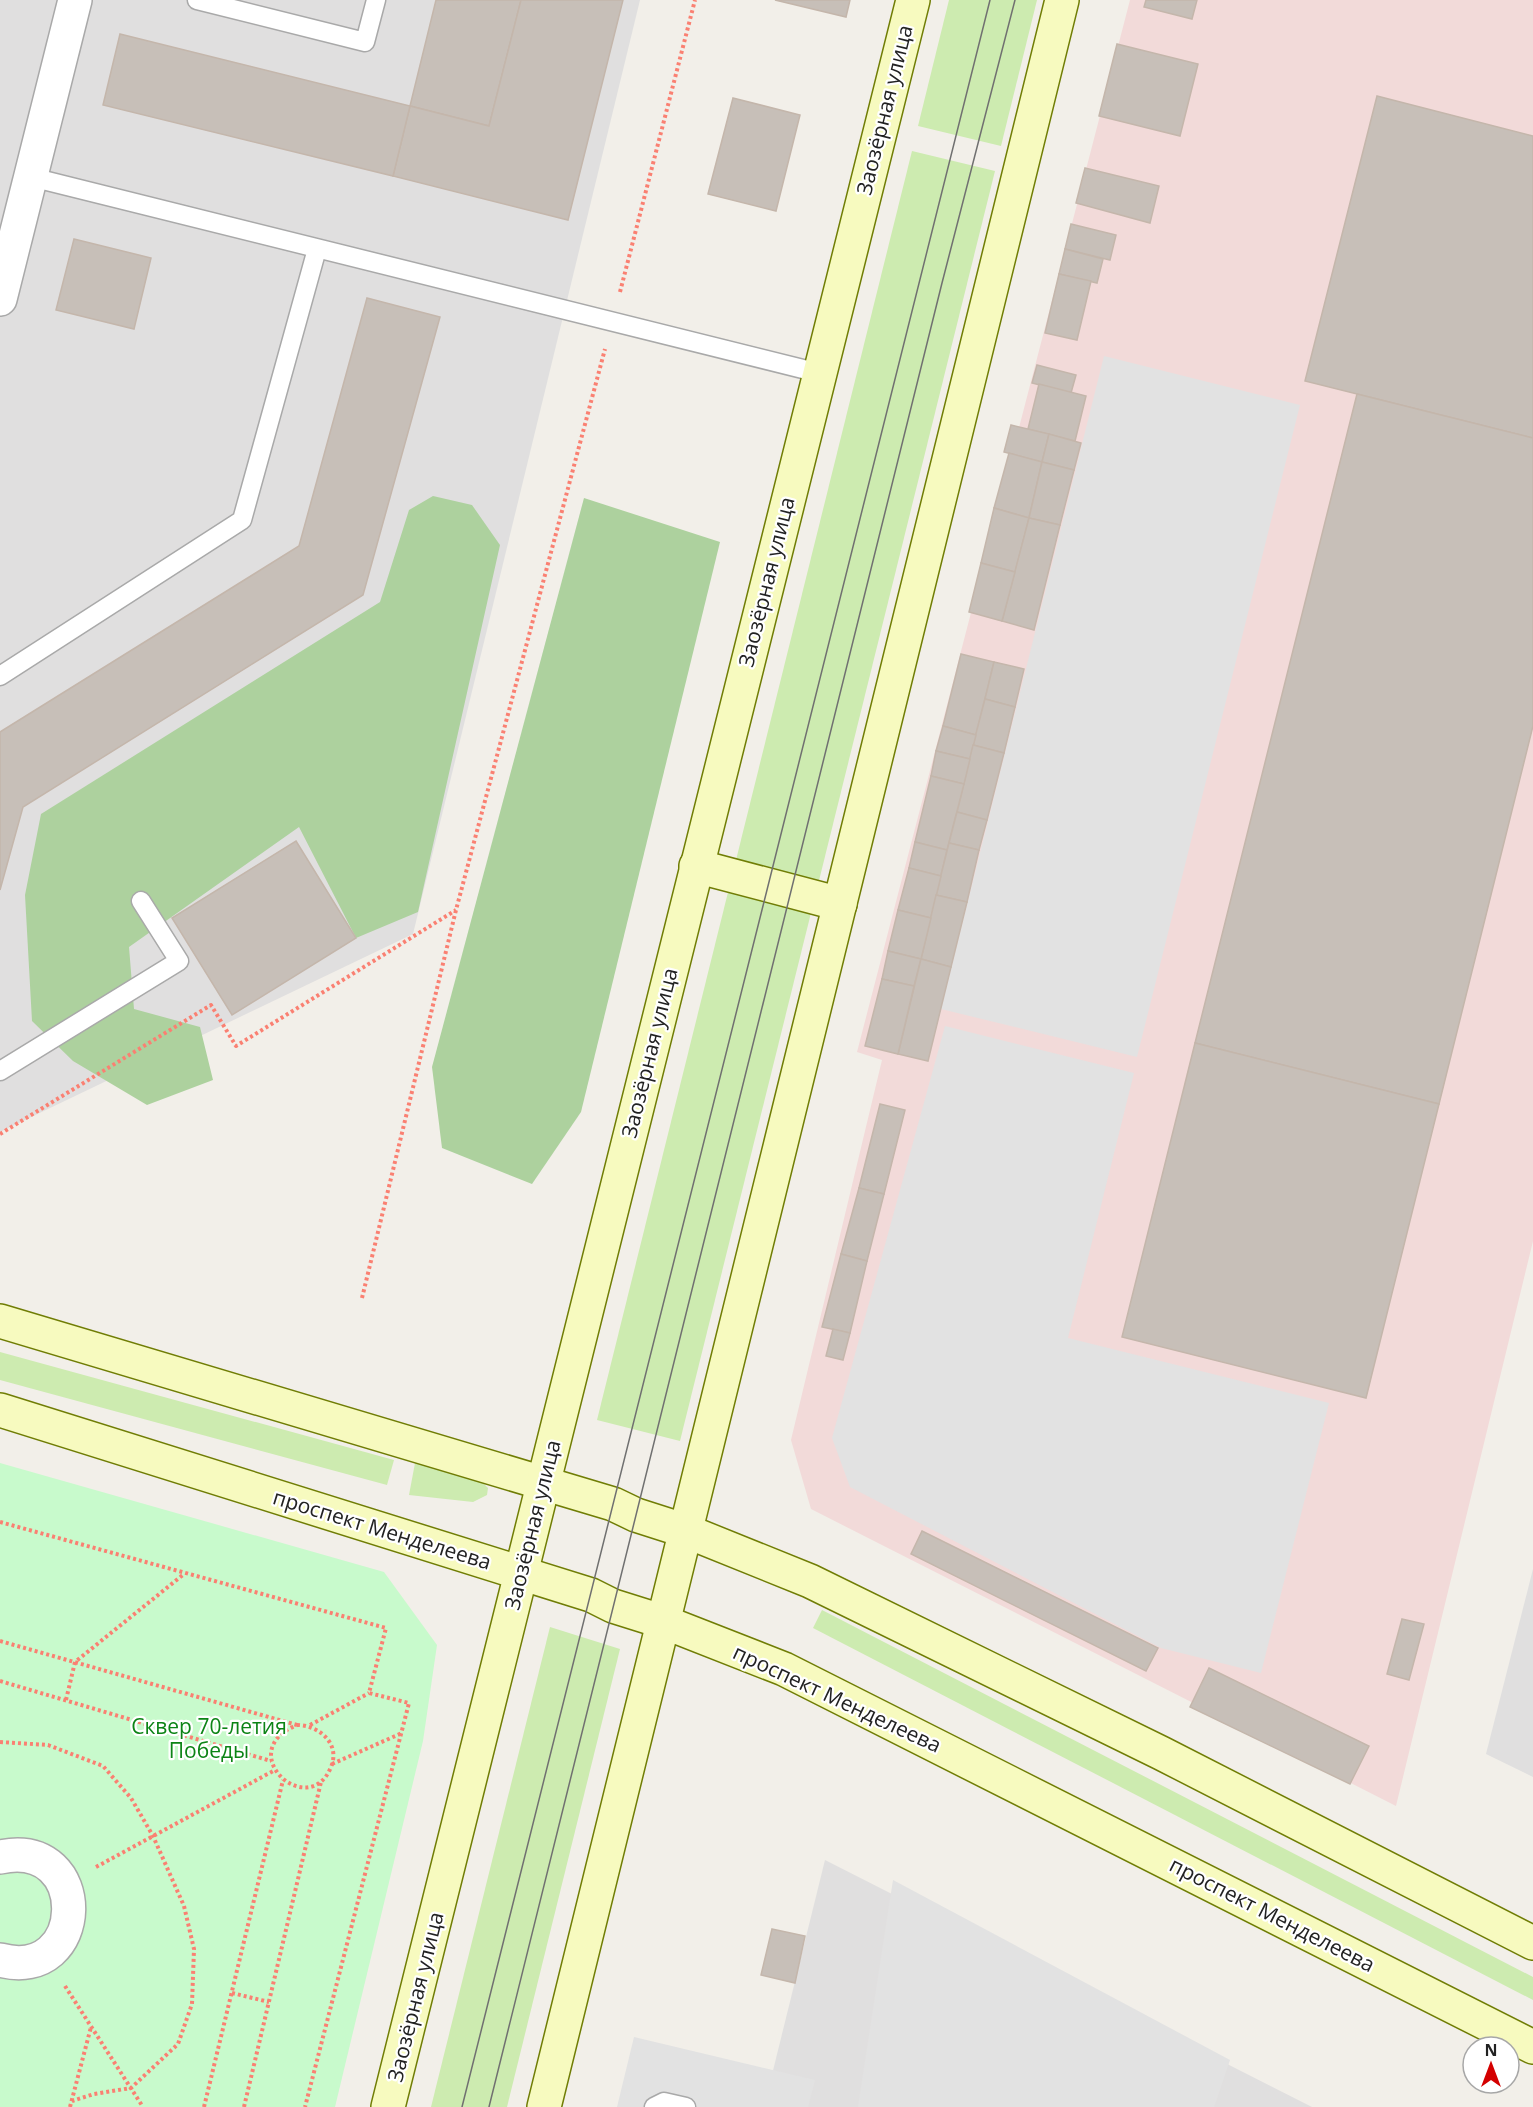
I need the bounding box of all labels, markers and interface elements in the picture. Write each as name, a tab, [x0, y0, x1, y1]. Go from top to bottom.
street label: Заозёрная улица	[849, 22, 919, 198]
street label: Заозёрная улица	[731, 494, 801, 670]
street label: Заозёрная улица	[614, 965, 684, 1141]
street label: Заозёрная улица	[497, 1437, 567, 1613]
street label: проспект Менделеева	[270, 1483, 495, 1576]
street label: проспект Менделеева	[729, 1637, 946, 1759]
park label: Сквер 70-летия Победы	[131, 1712, 287, 1764]
street label: проспект Менделеева	[1165, 1850, 1380, 1978]
street label: Заозёрная улица	[380, 1909, 450, 2085]
north arrow	[1461, 2035, 1521, 2095]
text: N	[1484, 2039, 1498, 2061]

